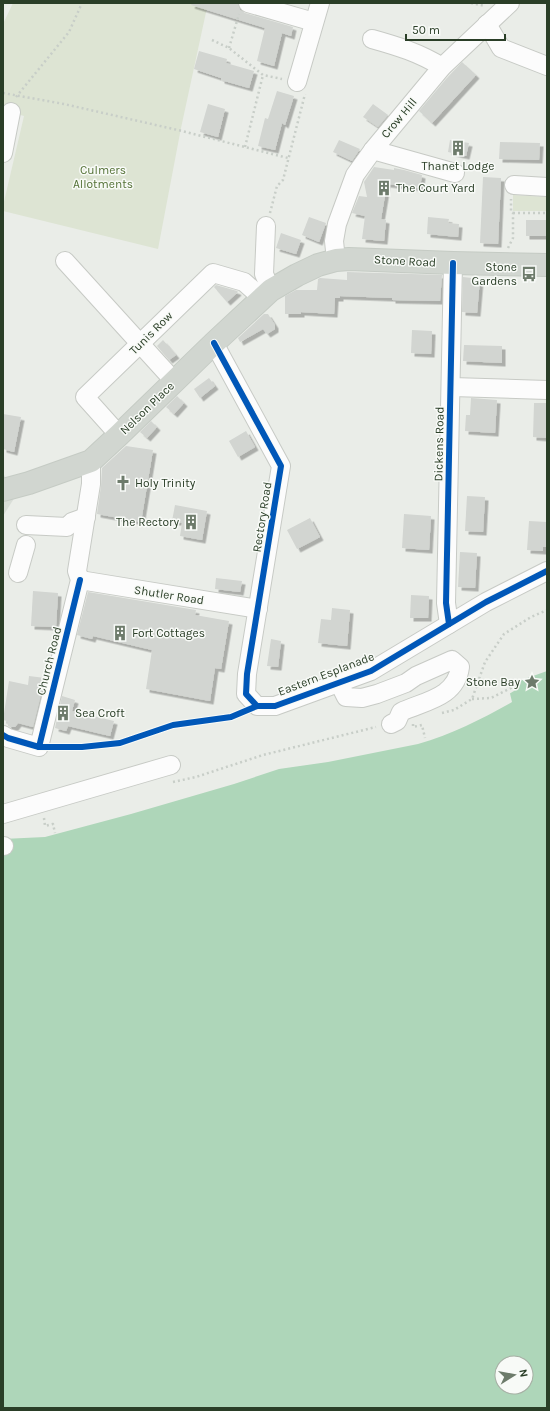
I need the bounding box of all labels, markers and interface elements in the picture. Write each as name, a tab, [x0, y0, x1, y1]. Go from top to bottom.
scale bar	[406, 16, 505, 42]
text: 50 m	[412, 23, 440, 37]
street label: Crow Hill	[378, 95, 420, 141]
building icon: Thanet Lodge	[449, 139, 467, 157]
place label: Thanet Lodge	[422, 159, 494, 173]
park label: Culmers Allotments	[73, 163, 133, 191]
building icon: The Court Yard	[375, 179, 393, 197]
place label: The Court Yard	[396, 181, 475, 195]
street label: Stone Road	[374, 252, 436, 270]
place label: Stone Gardens	[472, 260, 517, 288]
bus stop icon: Stone Gardens	[520, 265, 538, 283]
street label: Tunis Row	[127, 308, 176, 357]
street label: Nelson Place	[117, 379, 177, 437]
street label: Dickens Road	[431, 407, 447, 481]
church icon: Holy Trinity	[114, 474, 132, 492]
place label: Holy Trinity	[135, 476, 196, 490]
street label: Rectory Road	[250, 481, 274, 553]
building icon: The Rectory	[182, 513, 200, 531]
place label: The Rectory	[116, 515, 179, 529]
street label: Shutler Road	[133, 583, 205, 607]
building icon: Fort Cottages	[111, 624, 129, 642]
street label: Church Road	[34, 625, 64, 697]
place label: Fort Cottages	[132, 626, 205, 640]
street label: Eastern Esplanade	[276, 649, 376, 699]
place icon: Stone Bay	[523, 673, 541, 691]
place label: Stone Bay	[466, 675, 520, 689]
building icon: Sea Croft	[54, 704, 72, 722]
place label: Sea Croft	[75, 706, 125, 720]
north arrow	[494, 1355, 534, 1395]
text: N	[516, 1368, 530, 1378]

